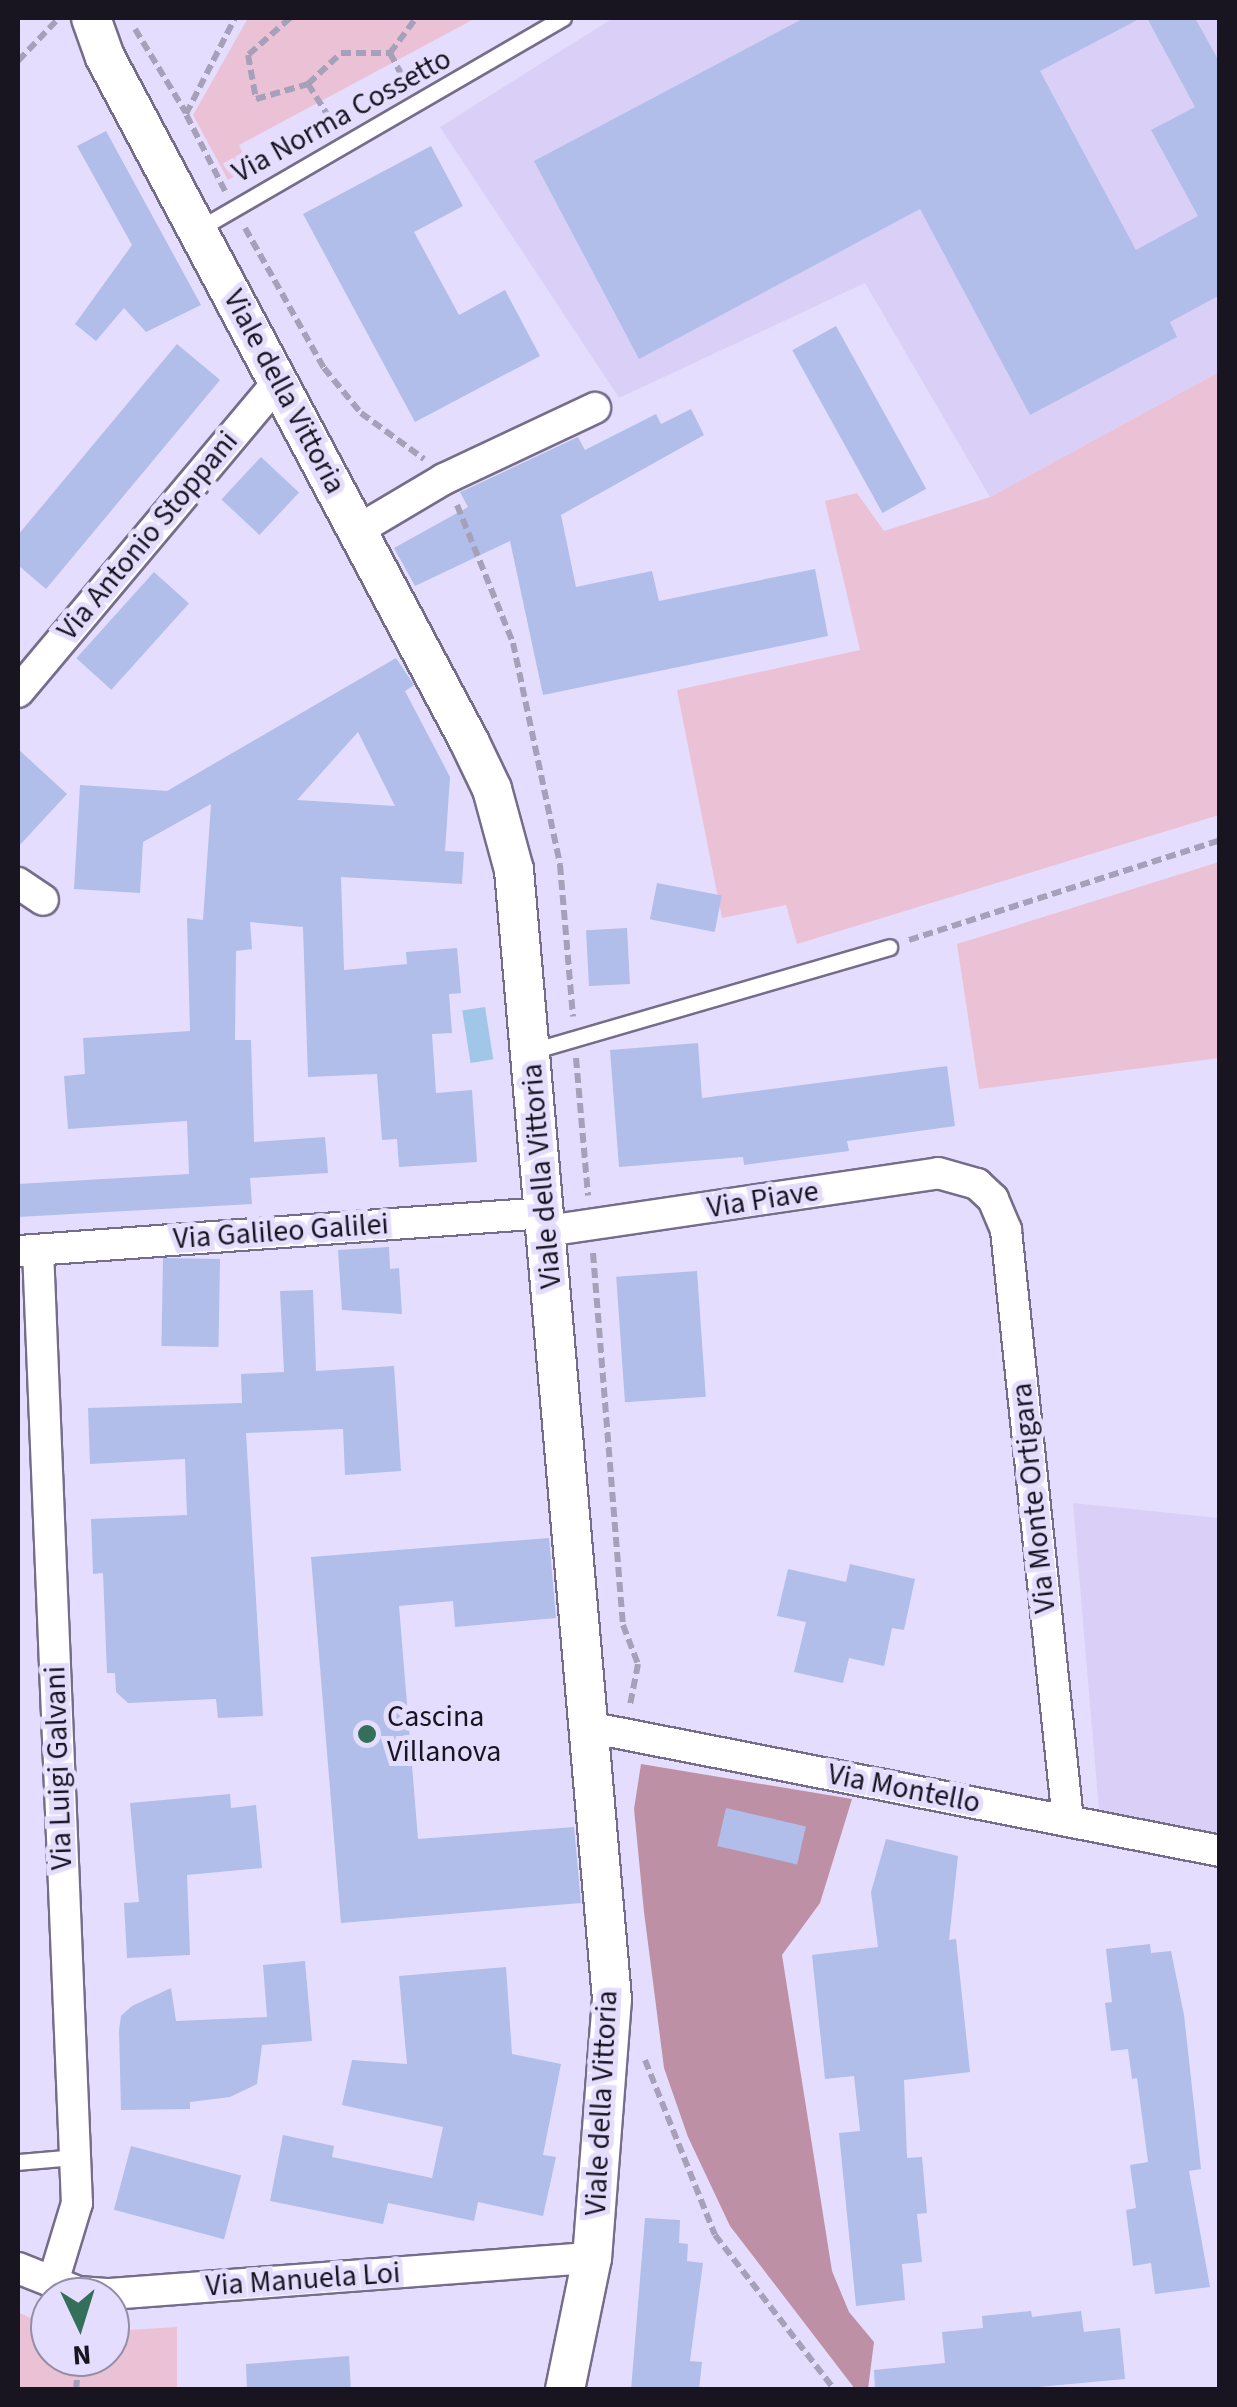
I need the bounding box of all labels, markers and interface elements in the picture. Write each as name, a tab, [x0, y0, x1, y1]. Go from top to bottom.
street label: Via Norma Cossetto	[226, 41, 458, 191]
street label: Viale della Vittoria	[215, 284, 353, 500]
street label: Via Antonio Stoppani	[50, 424, 246, 648]
street label: Viale della Vittoria	[514, 1062, 570, 1290]
street label: Via Piave	[705, 1173, 821, 1227]
street label: Via Galileo Galilei	[172, 1207, 390, 1257]
street label: Via Monte Ortigara	[1004, 1381, 1064, 1615]
street label: Via Luigi Galvani	[37, 1665, 81, 1871]
place label: Cascina Villanova	[387, 1699, 501, 1770]
marker: Cascina Villanova	[356, 1723, 378, 1745]
street label: Via Montello	[825, 1757, 983, 1821]
street label: Viale della Vittoria	[578, 1989, 626, 2217]
street label: Via Manuela Loi	[204, 2255, 402, 2305]
north arrow	[30, 2277, 130, 2377]
text: N	[71, 2334, 93, 2376]

